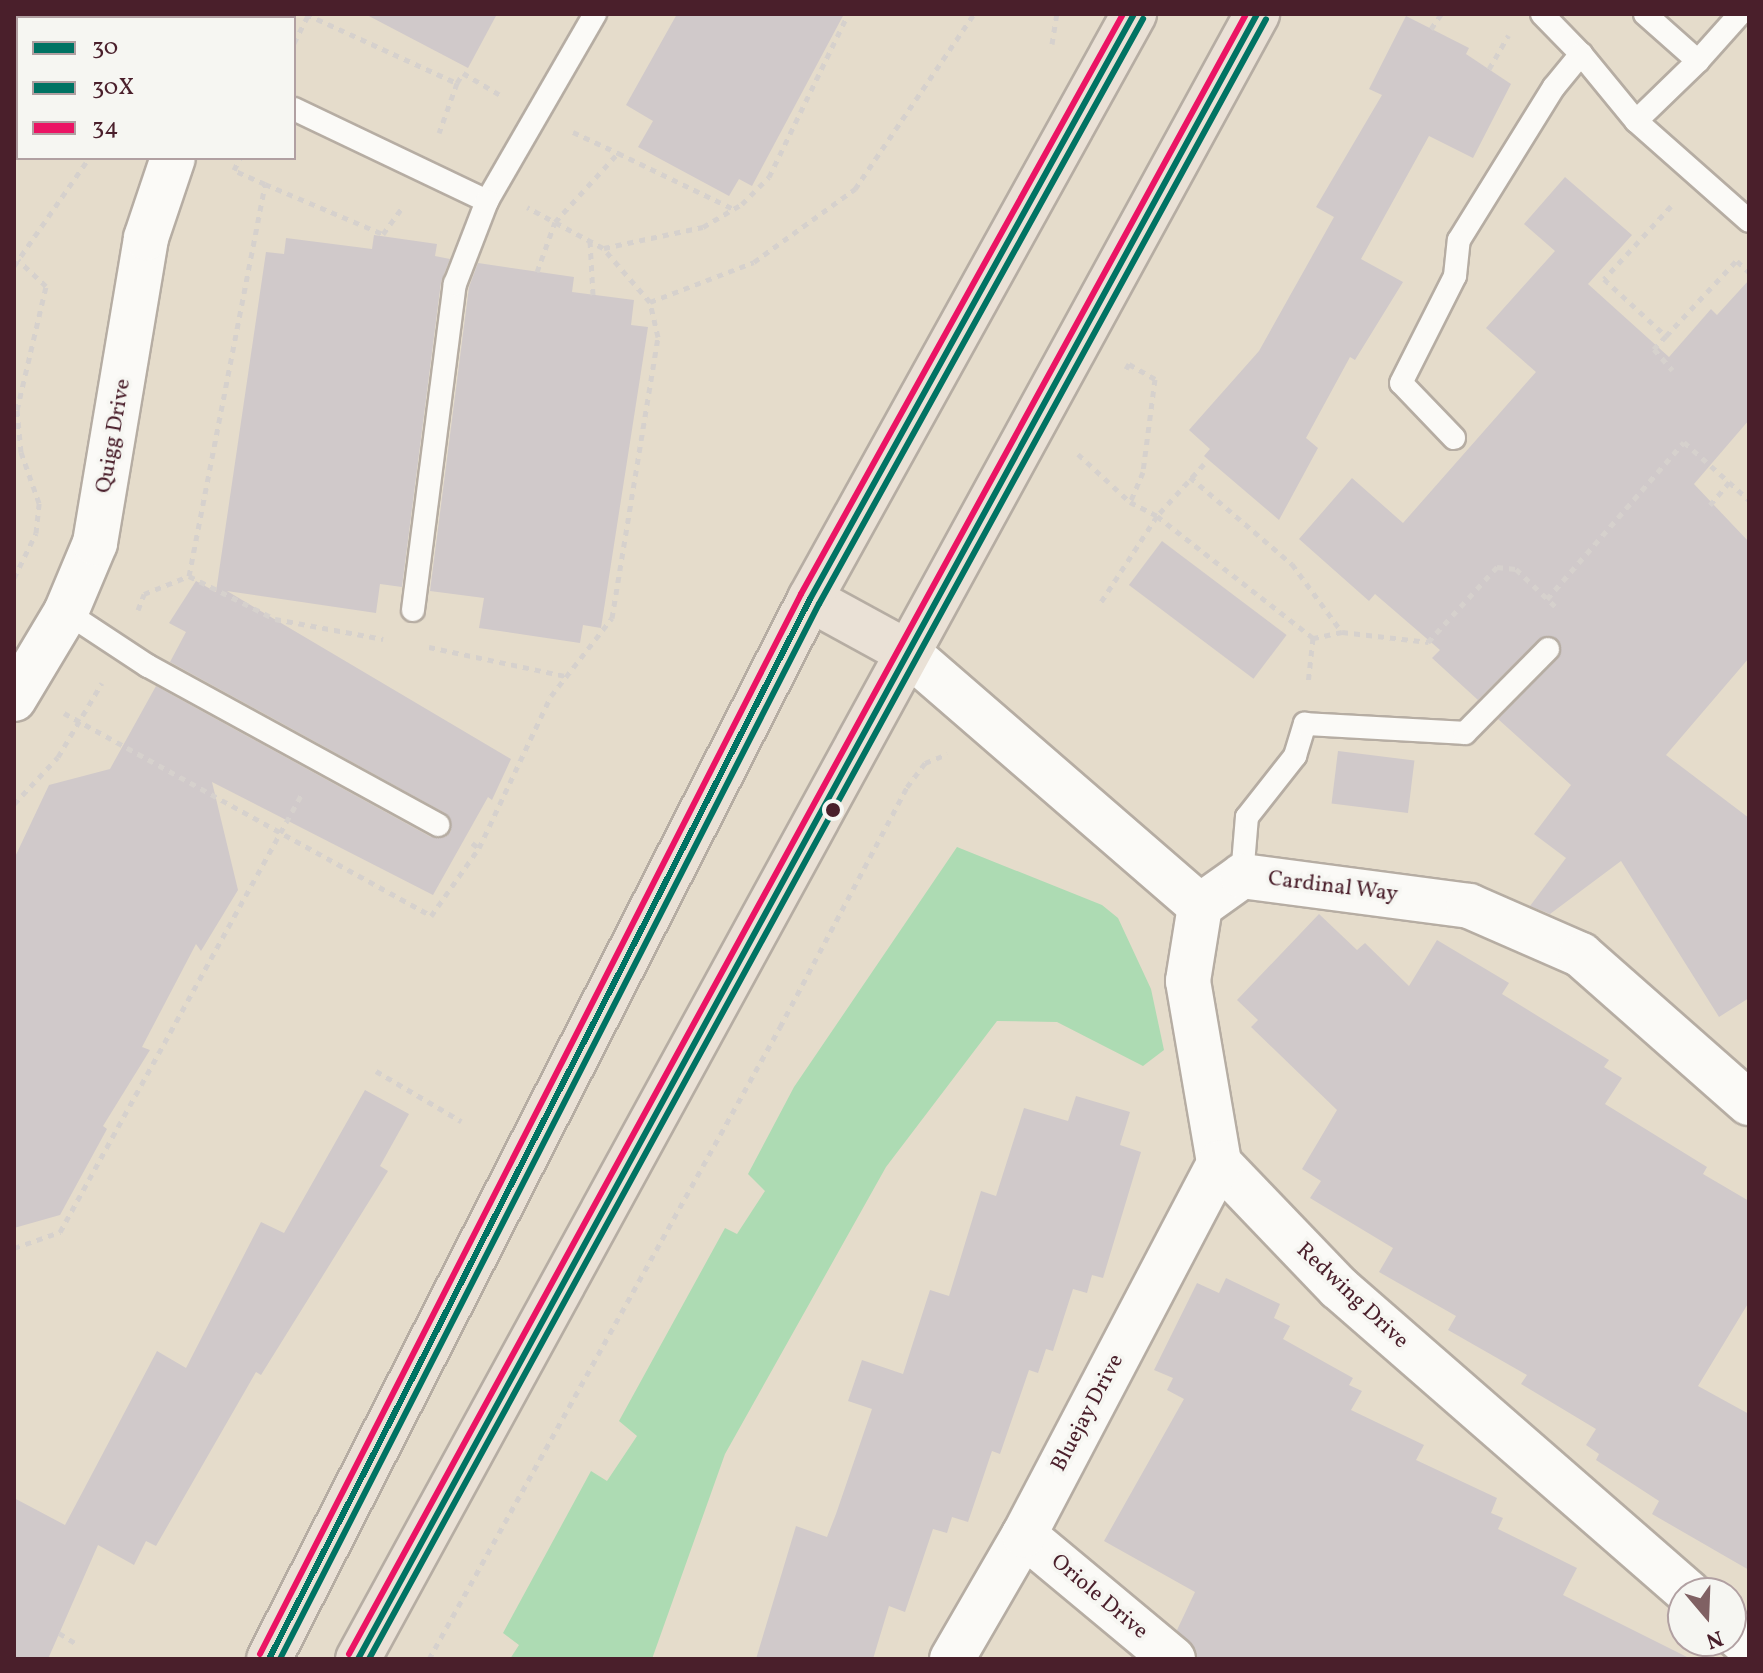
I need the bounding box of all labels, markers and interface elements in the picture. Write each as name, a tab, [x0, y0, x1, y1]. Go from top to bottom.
legend	[16, 16, 296, 160]
text: 30	[92, 31, 118, 65]
text: 30X	[92, 71, 134, 105]
text: 34	[92, 111, 119, 145]
street label: Quigg Drive	[91, 377, 137, 495]
unlabelled marker	[825, 802, 841, 818]
street label: Cardinal Way	[1266, 866, 1400, 908]
street label: Redwing Drive	[1290, 1237, 1414, 1355]
street label: Bluejay Drive	[1046, 1350, 1130, 1476]
street label: Oriole Drive	[1045, 1549, 1153, 1645]
north arrow	[1667, 1577, 1747, 1657]
text: N	[1702, 1621, 1727, 1656]

